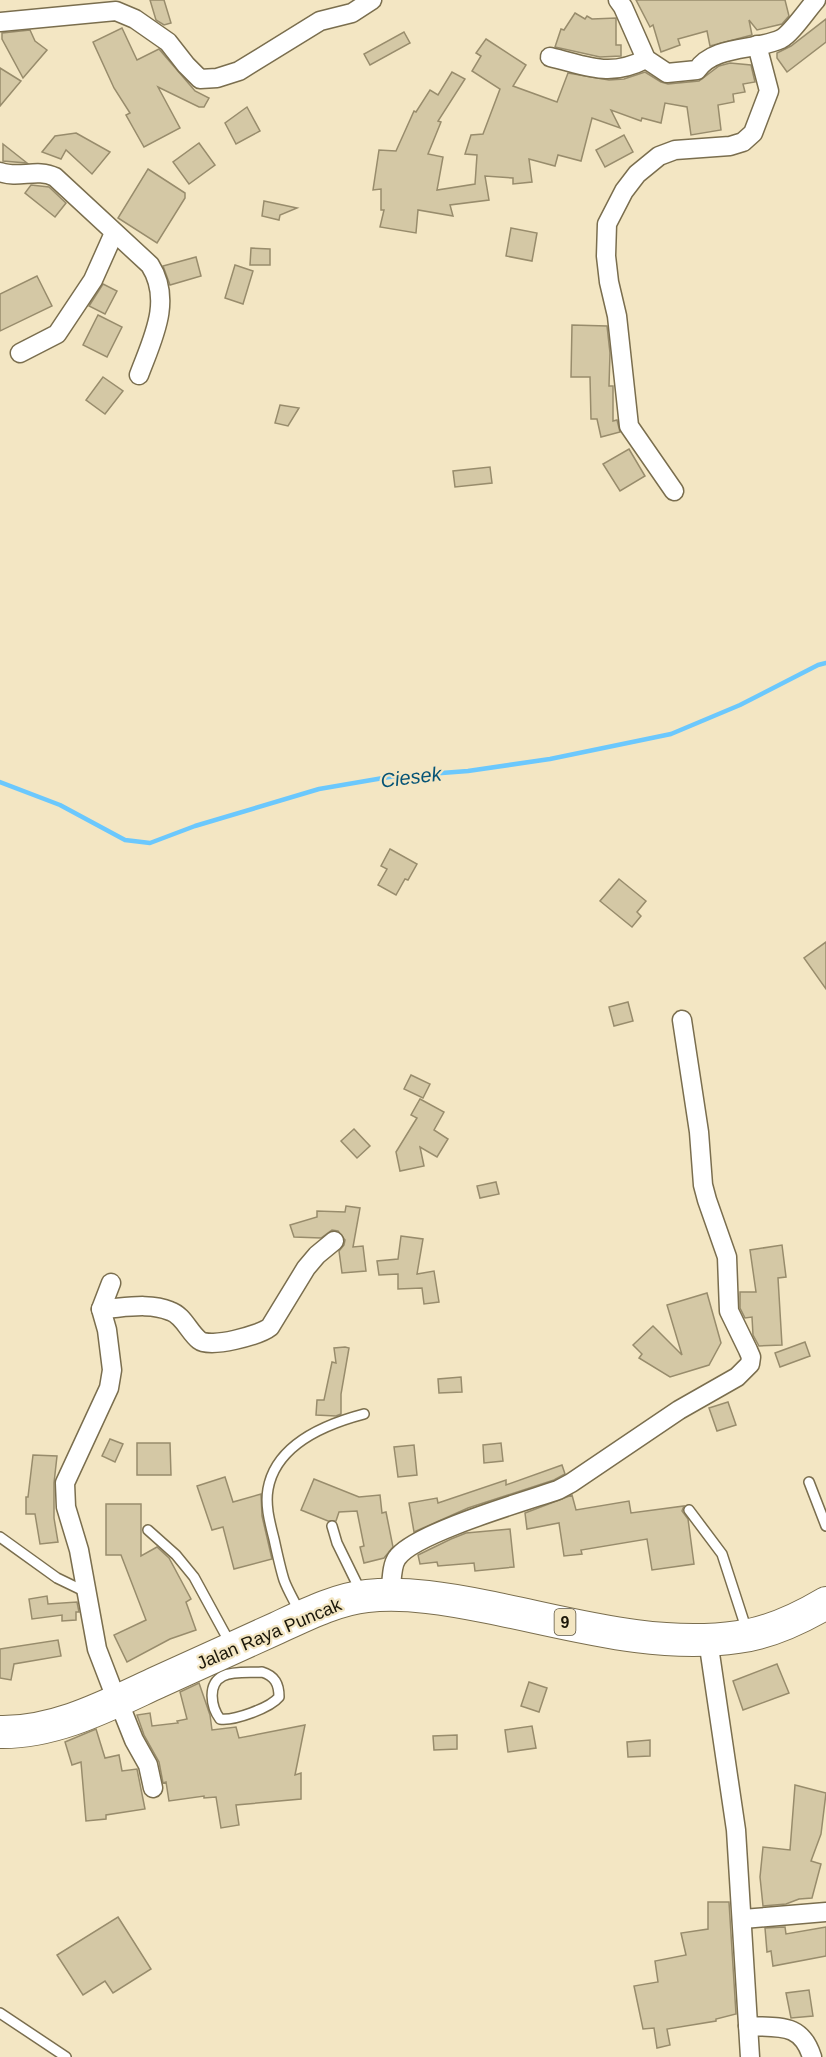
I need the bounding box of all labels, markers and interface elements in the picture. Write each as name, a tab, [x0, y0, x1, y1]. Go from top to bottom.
water label: Ciesek	[379, 762, 444, 792]
street label: Jalan Raya Puncak	[194, 1594, 345, 1674]
road number: 9	[554, 1609, 576, 1635]

